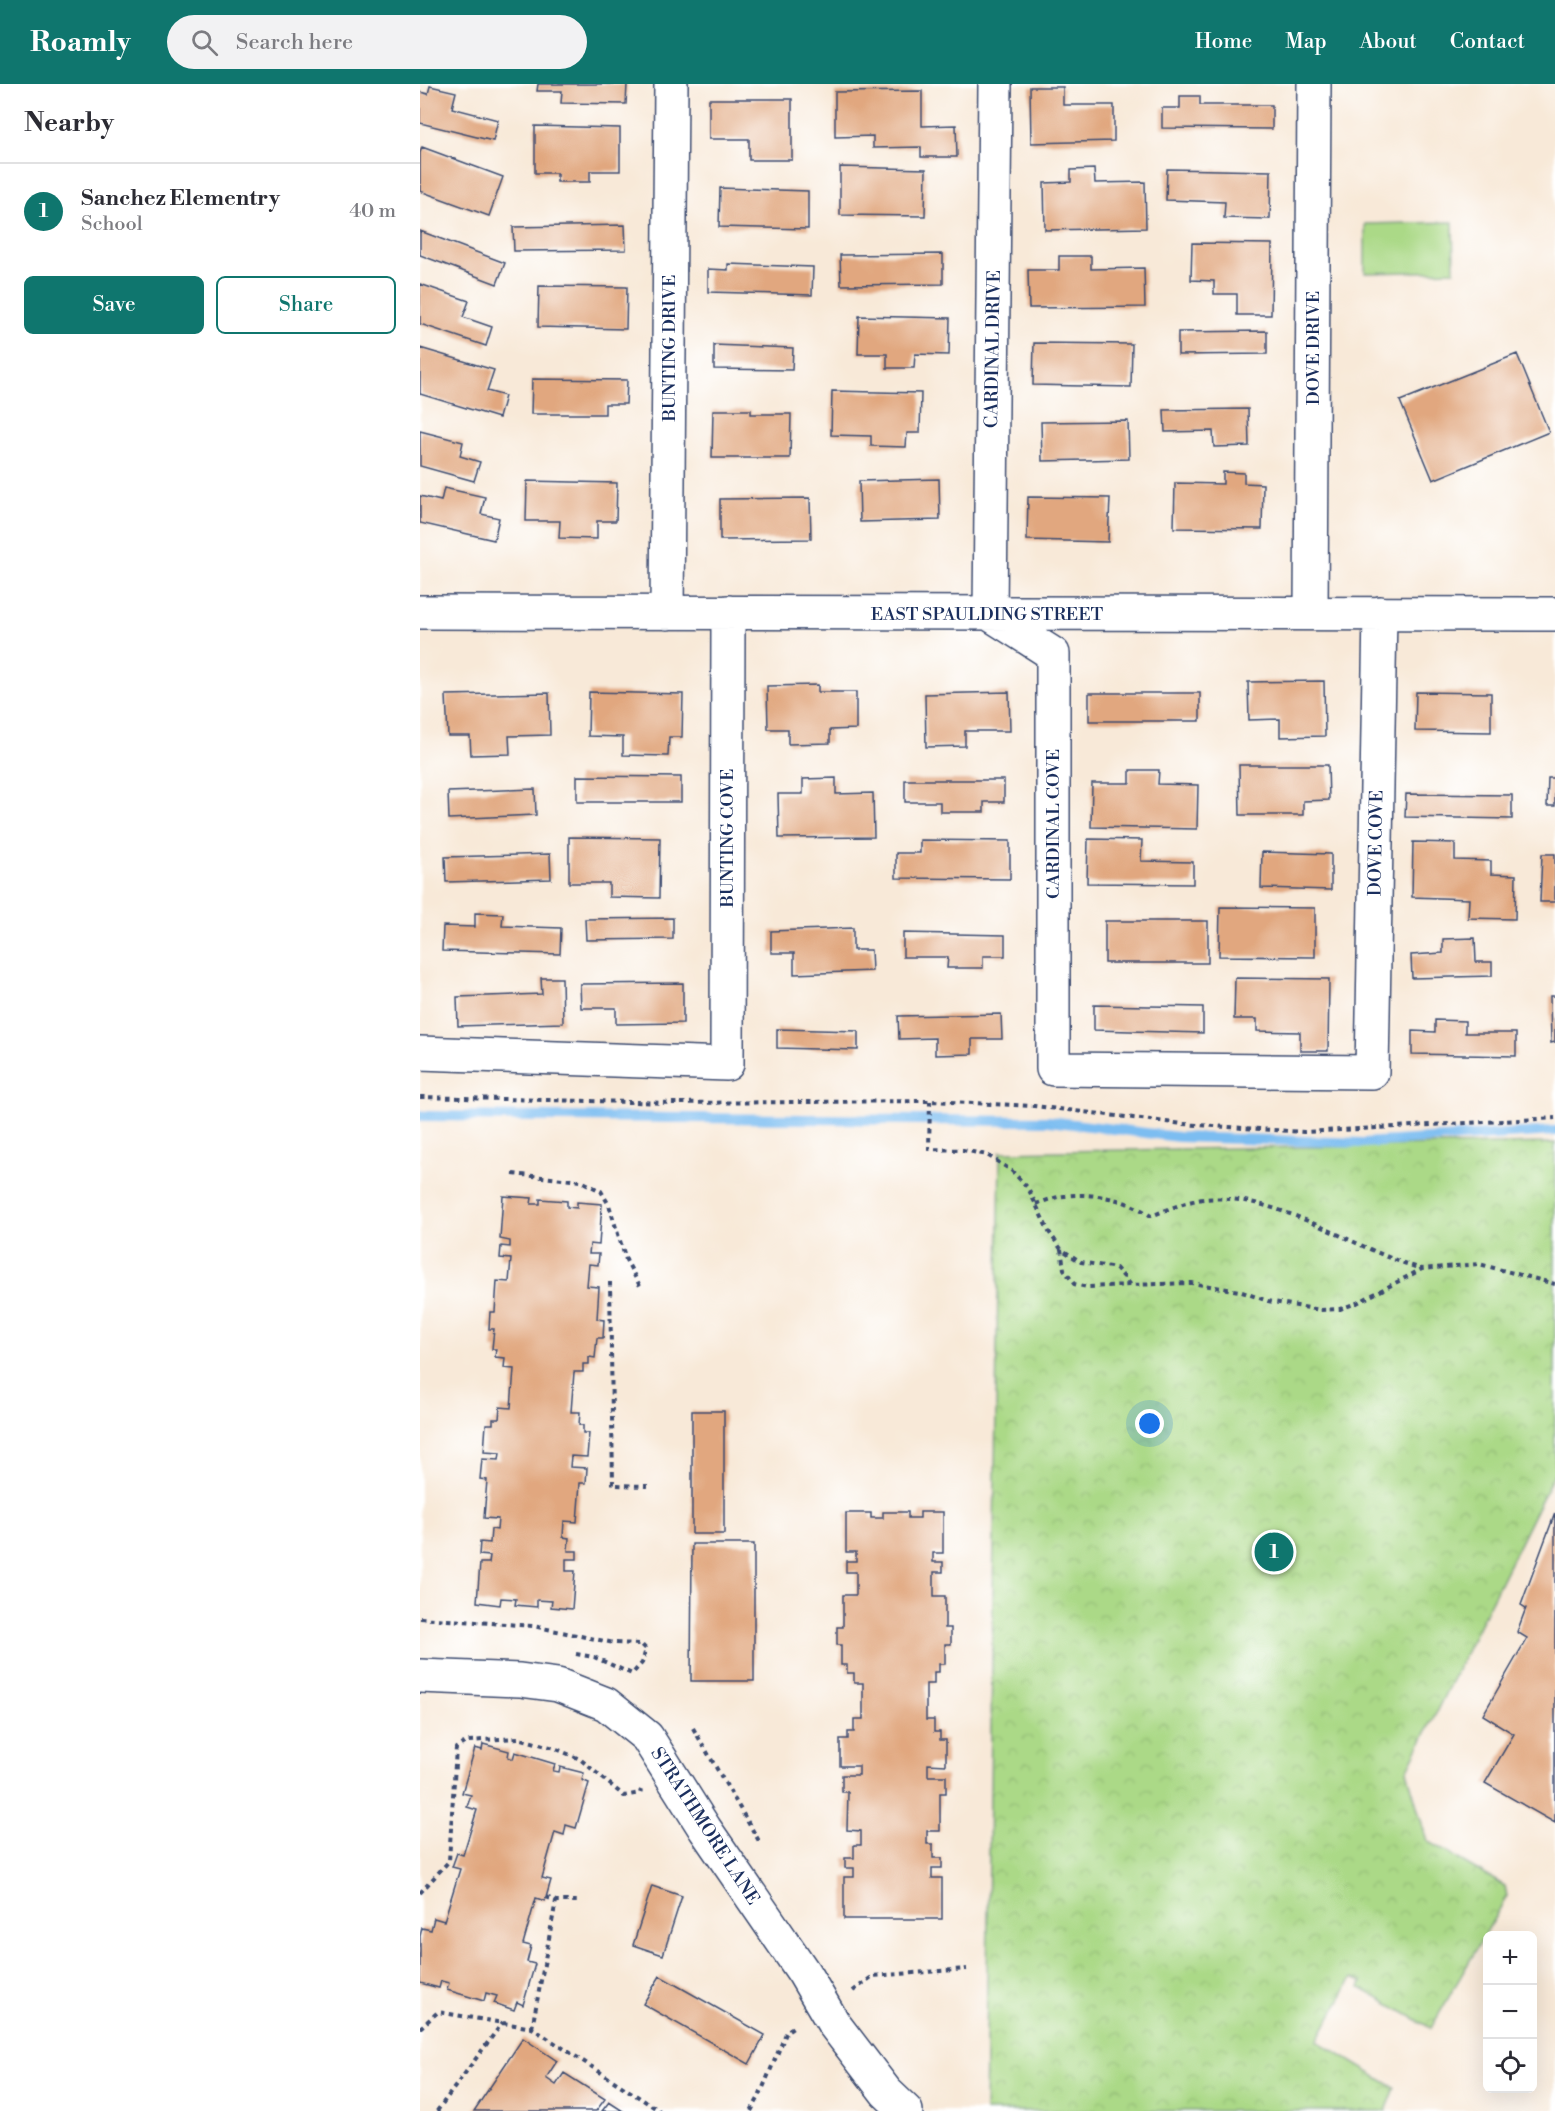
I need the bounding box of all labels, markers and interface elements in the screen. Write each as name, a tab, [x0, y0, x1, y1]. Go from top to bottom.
search box	[167, 15, 587, 69]
text: Roamly	[30, 25, 131, 60]
icon: search	[188, 26, 221, 59]
text: Search here	[236, 29, 353, 56]
text: Home	[1195, 29, 1252, 55]
text: Map	[1285, 29, 1327, 55]
text: About	[1360, 29, 1417, 55]
text: Contact	[1450, 29, 1525, 55]
text: Nearby	[24, 107, 114, 139]
text: Sanchez Elementry	[81, 185, 280, 212]
text: 1	[39, 199, 48, 224]
text: 40 m	[349, 199, 396, 224]
text: School	[81, 212, 143, 237]
street label: CARDINAL DRIVE	[980, 270, 1006, 428]
street label: BUNTING DRIVE	[658, 275, 681, 422]
button: Save	[24, 276, 204, 334]
button: Share	[216, 276, 396, 334]
street label: DOVE DRIVE	[1302, 291, 1325, 405]
street label: EAST SPAULDING STREET	[871, 603, 1104, 626]
street label: CARDINAL COVE	[1042, 749, 1065, 899]
street label: BUNTING COVE	[716, 769, 739, 908]
street label: DOVE COVE	[1364, 790, 1388, 896]
your location	[1135, 1409, 1164, 1438]
pin: 1	[1254, 1530, 1294, 1574]
street label: STRATHMORE LANE	[645, 1743, 765, 1909]
map controls	[1483, 1931, 1537, 2093]
button: +	[1483, 1931, 1537, 1985]
button: −	[1483, 1985, 1537, 2039]
button: locate	[1483, 2039, 1537, 2093]

